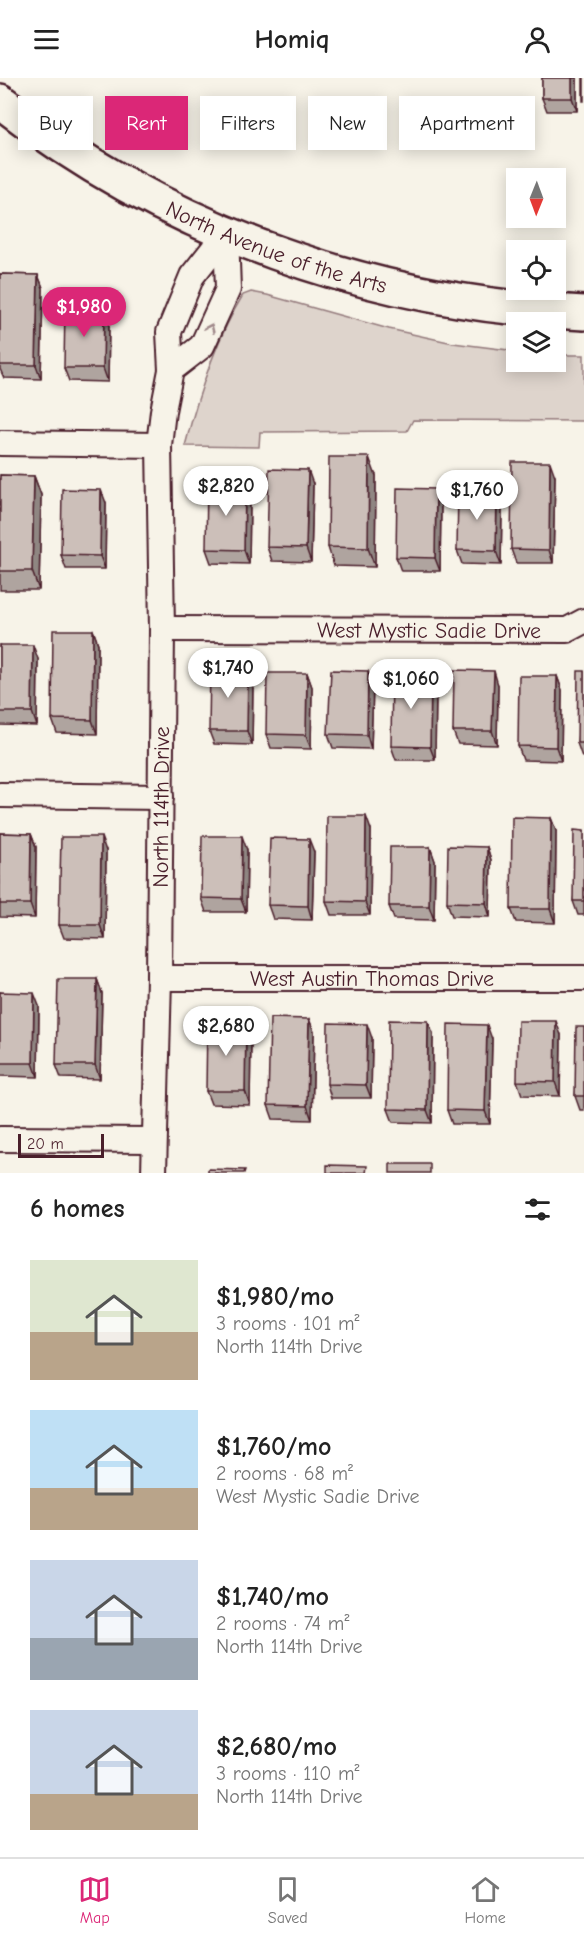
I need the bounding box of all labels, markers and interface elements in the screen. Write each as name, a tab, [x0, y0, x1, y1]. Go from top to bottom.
icon: menu	[30, 23, 63, 56]
icon: person	[521, 23, 554, 56]
text: Homiq	[254, 24, 330, 55]
chip: Buy	[18, 96, 93, 150]
chip: Rent	[105, 96, 188, 150]
chip: Filters	[200, 96, 296, 150]
chip: New	[308, 96, 387, 150]
chip: Apartment	[399, 96, 535, 150]
north arrow	[506, 168, 566, 228]
map controls	[506, 168, 566, 372]
street label: North Avenue of the Arts	[162, 196, 389, 299]
button: locate	[506, 240, 566, 300]
pin: $1,980	[35, 287, 133, 338]
text: $1,980	[56, 295, 112, 318]
button: layers	[506, 312, 566, 372]
one-way arrow	[203, 324, 215, 335]
pin: $2,820	[177, 466, 275, 517]
pin: $1,760	[428, 470, 526, 521]
text: $2,820	[197, 474, 255, 497]
text: $1,760	[450, 478, 504, 501]
street label: West Mystic Sadie Drive	[317, 617, 541, 644]
pin: $1,740	[179, 648, 277, 699]
text: $1,740	[202, 656, 254, 679]
pin: $1,060	[362, 659, 460, 710]
text: $1,060	[382, 667, 440, 690]
street label: North 114th Drive	[148, 726, 175, 888]
street label: West Austin Thomas Drive	[250, 966, 494, 992]
pin: $2,680	[177, 1006, 275, 1057]
text: $2,680	[197, 1014, 255, 1037]
scale bar	[18, 1131, 104, 1158]
text: 20 m	[27, 1135, 64, 1153]
icon: filters	[521, 1193, 554, 1226]
text: 6 homes	[30, 1194, 125, 1224]
text: $1,980/mo	[216, 1282, 334, 1312]
icon: home	[78, 1284, 150, 1356]
text: 3 rooms · 101 m²	[216, 1312, 360, 1335]
text: North 114th Drive	[216, 1335, 362, 1358]
text: $1,760/mo	[216, 1432, 331, 1462]
icon: home	[78, 1434, 150, 1506]
text: 2 rooms · 68 m²	[216, 1462, 353, 1485]
text: West Mystic Sadie Drive	[216, 1485, 420, 1508]
text: $1,740/mo	[216, 1582, 329, 1612]
icon: home	[78, 1584, 150, 1656]
text: 2 rooms · 74 m²	[216, 1612, 349, 1635]
text: North 114th Drive	[216, 1635, 362, 1658]
text: $2,680/mo	[216, 1732, 337, 1762]
icon: home	[78, 1734, 150, 1806]
text: 3 rooms · 110 m²	[216, 1762, 360, 1785]
text: North 114th Drive	[216, 1785, 362, 1808]
tab: Map	[78, 1873, 111, 1927]
tab: Saved	[268, 1873, 308, 1927]
tab: Home	[464, 1873, 506, 1927]

